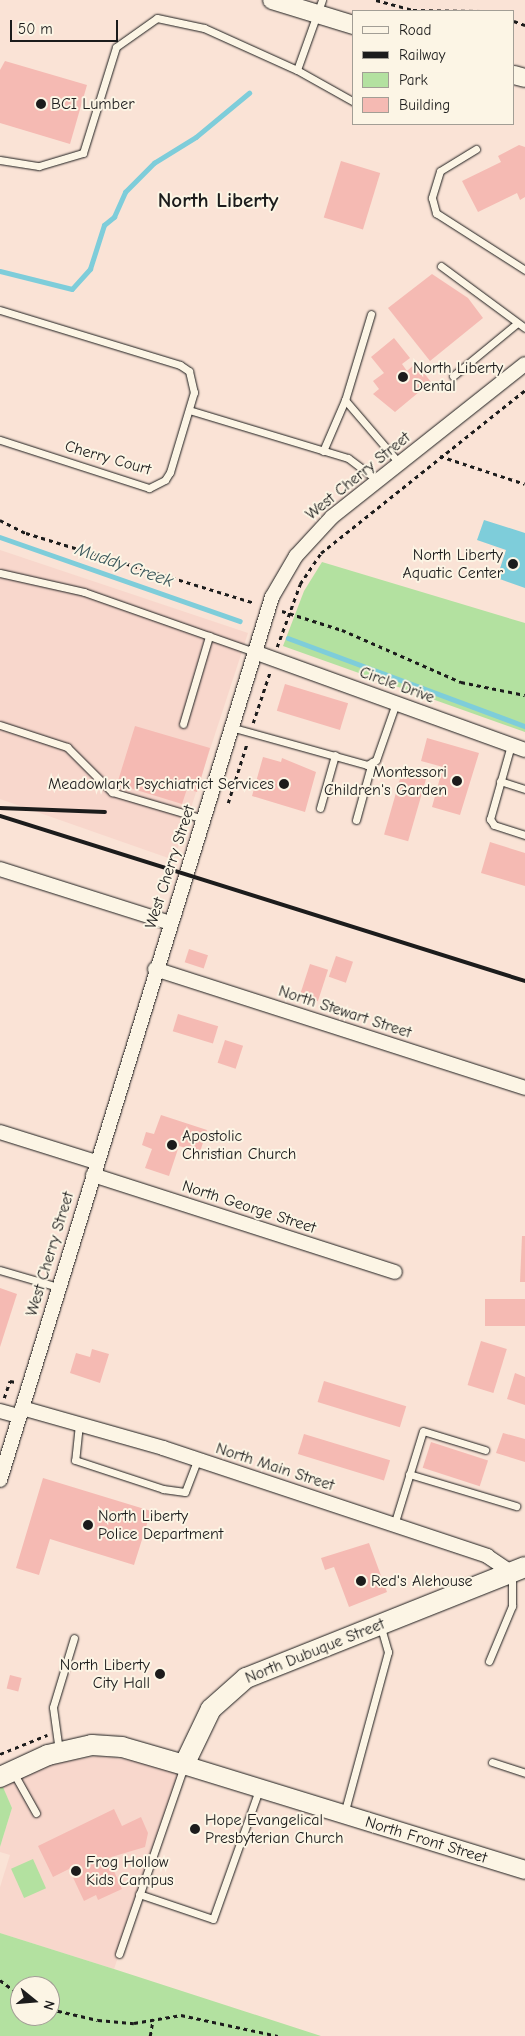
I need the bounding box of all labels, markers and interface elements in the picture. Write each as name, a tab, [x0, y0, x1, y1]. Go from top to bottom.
scale bar	[12, 10, 120, 42]
legend	[352, 10, 515, 125]
text: 50 m	[18, 20, 53, 38]
text: Road	[399, 21, 431, 39]
text: Railway	[399, 46, 445, 64]
text: Park	[399, 71, 428, 89]
place label: BCI Lumber	[51, 94, 135, 114]
text: Building	[399, 96, 450, 114]
marker: BCI Lumber	[35, 98, 47, 110]
district label: North Liberty	[158, 187, 278, 213]
place label: North Liberty Dental	[413, 358, 503, 396]
marker: North Liberty Dental	[397, 371, 409, 383]
street label: West Cherry Street	[302, 428, 414, 524]
street label: Cherry Court	[63, 437, 153, 479]
water label: Muddy Creek	[72, 539, 176, 593]
place label: North Liberty Aquatic Center	[403, 545, 503, 583]
marker: North Liberty Aquatic Center	[507, 558, 519, 570]
street label: Circle Drive	[357, 663, 437, 707]
place label: Montessori Children's Garden	[324, 762, 447, 800]
place label: Meadowlark Psychiatrict Services	[48, 774, 274, 794]
marker: Montessori Children's Garden	[451, 775, 463, 787]
marker: Meadowlark Psychiatrict Services	[278, 778, 290, 790]
street label: West Cherry Street	[141, 803, 199, 931]
street label: North Stewart Street	[276, 981, 414, 1043]
place label: Apostolic Christian Church	[182, 1126, 296, 1164]
marker: Apostolic Christian Church	[166, 1139, 178, 1151]
street label: North George Street	[180, 1176, 318, 1238]
street label: West Cherry Street	[22, 1189, 78, 1319]
street label: North Main Street	[213, 1439, 337, 1495]
place label: North Liberty Police Department	[98, 1506, 223, 1544]
marker: North Liberty Police Department	[82, 1519, 94, 1531]
place label: Red's Alehouse	[371, 1571, 473, 1591]
marker: Red's Alehouse	[355, 1575, 367, 1587]
street label: North Dubuque Street	[242, 1614, 388, 1688]
place label: North Liberty City Hall	[60, 1655, 150, 1693]
marker: North Liberty City Hall	[154, 1668, 166, 1680]
place label: Hope Evangelical Presbyterian Church	[205, 1810, 344, 1848]
street label: North Front Street	[363, 1812, 489, 1868]
marker: Hope Evangelical Presbyterian Church	[189, 1823, 201, 1835]
place label: Frog Hollow Kids Campus	[86, 1852, 174, 1890]
marker: Frog Hollow Kids Campus	[70, 1865, 82, 1877]
north arrow	[10, 1976, 60, 2026]
text: N	[39, 1998, 58, 2012]

